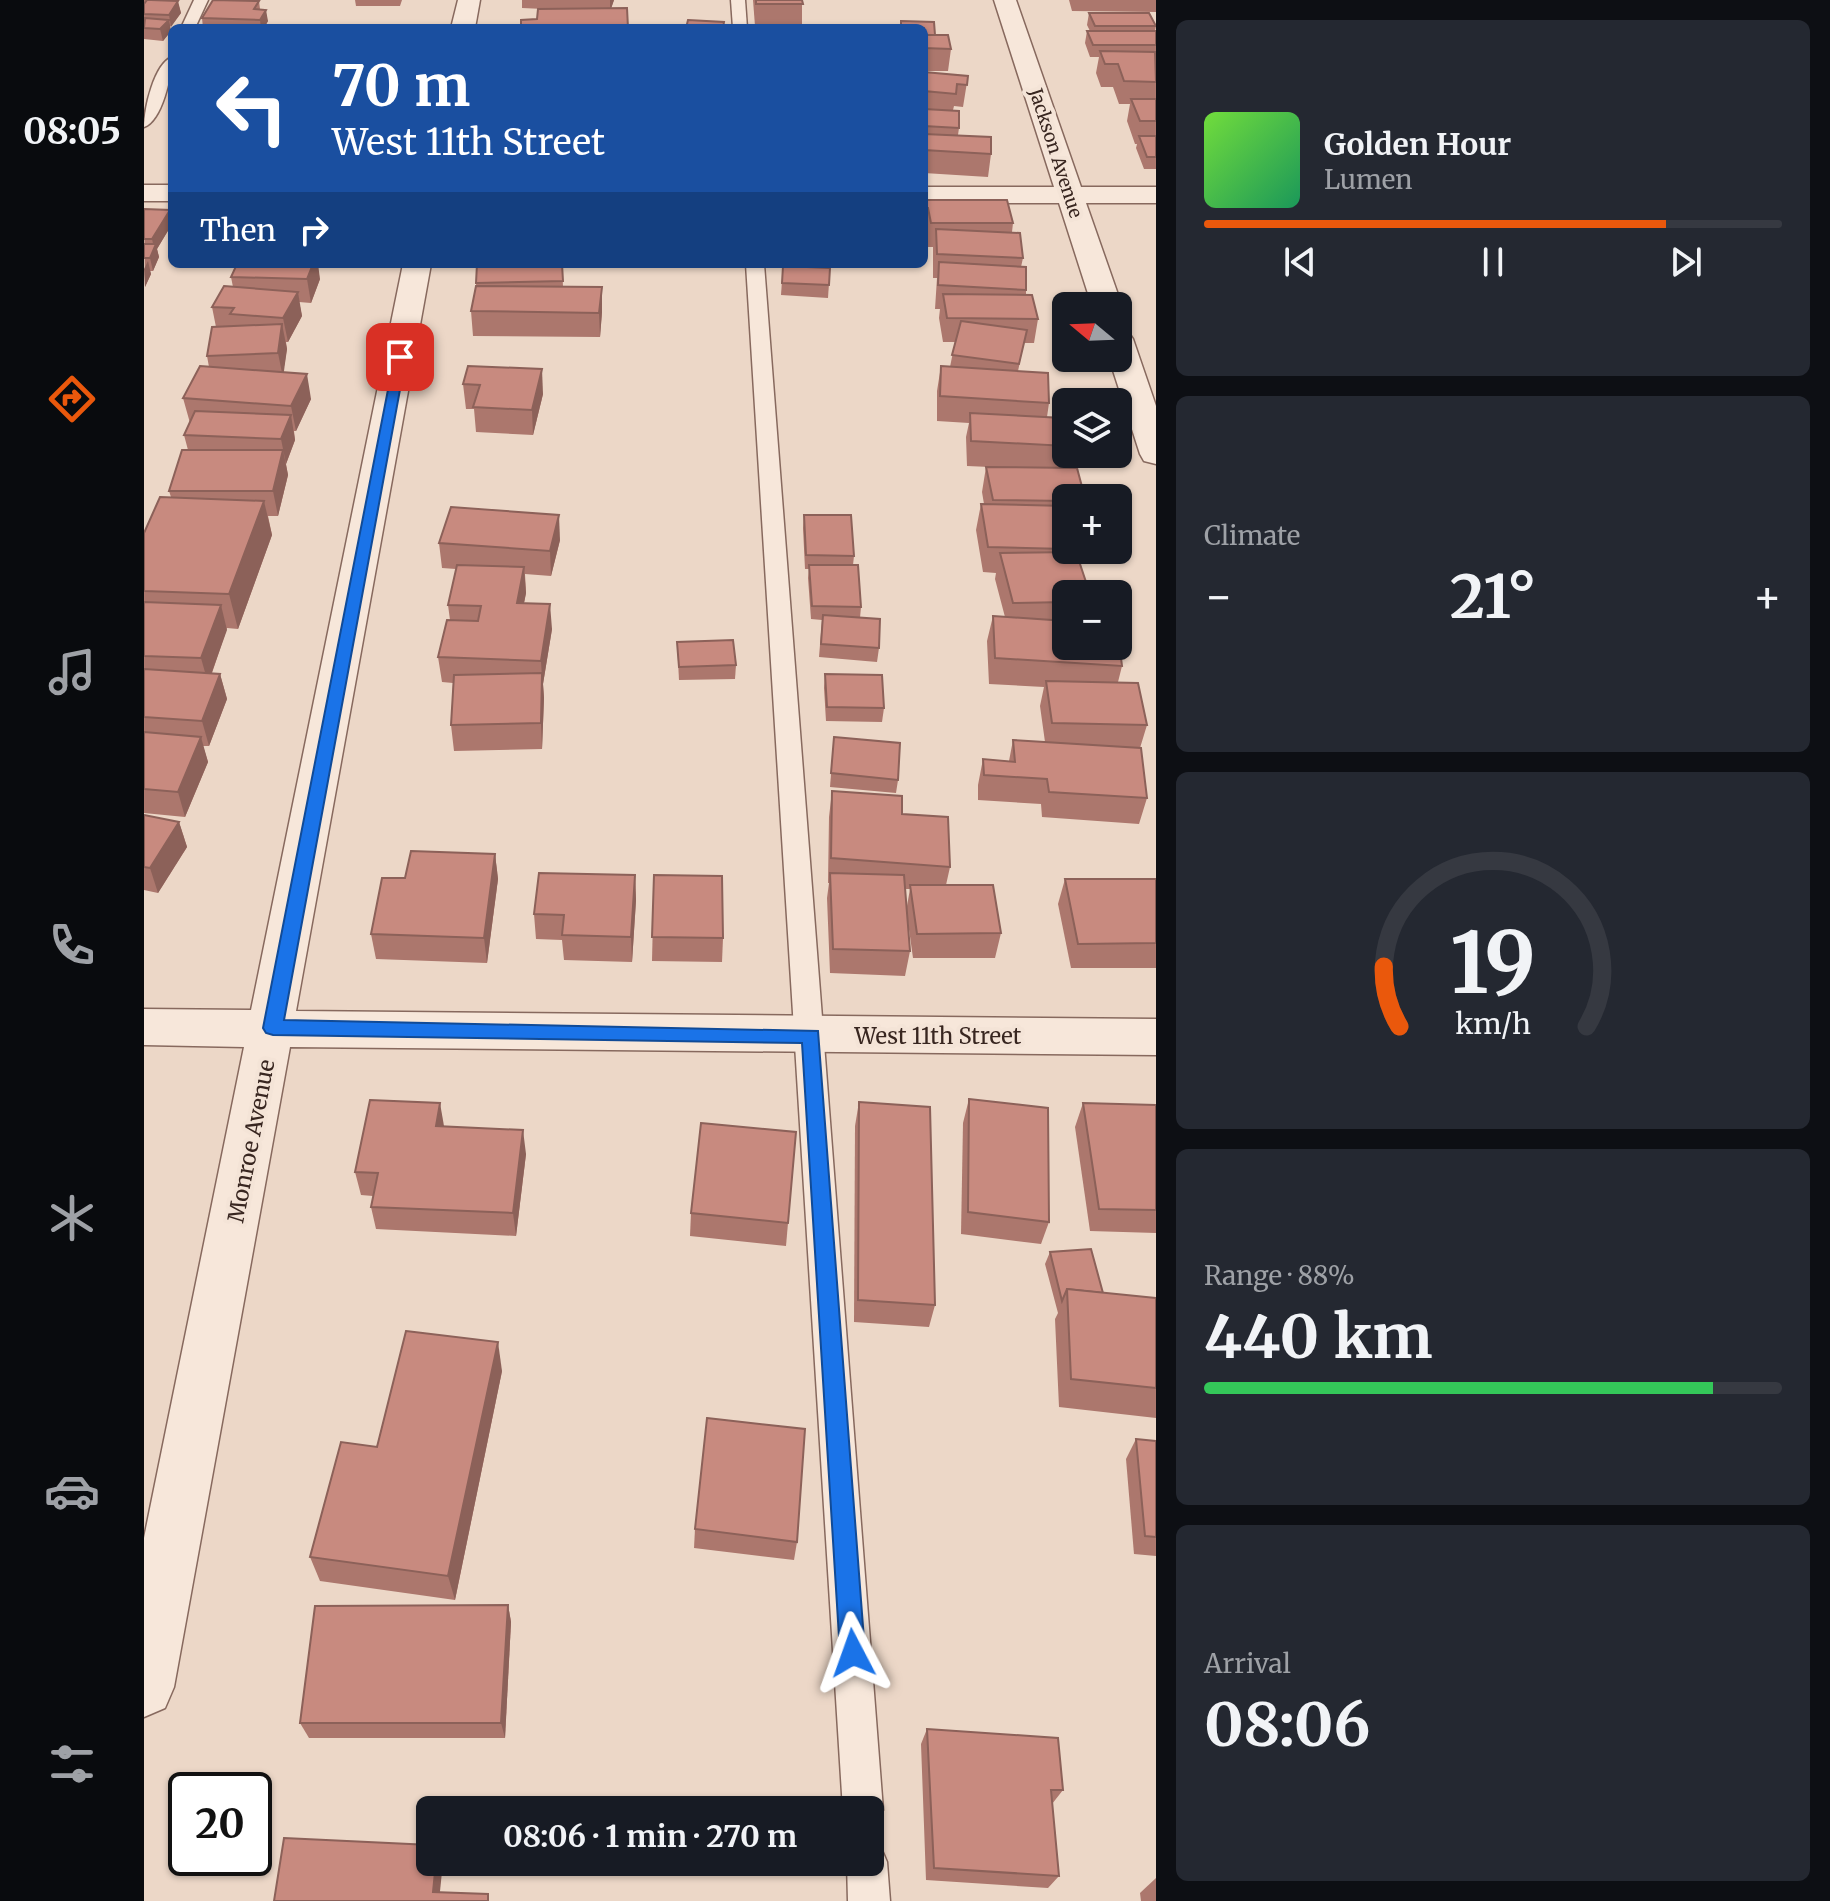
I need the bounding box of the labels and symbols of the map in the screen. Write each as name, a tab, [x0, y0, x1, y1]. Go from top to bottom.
street label: Jackson Avenue	[1024, 84, 1088, 221]
north arrow	[1052, 292, 1132, 372]
pin	[366, 323, 434, 391]
street label: West 11th Street	[854, 1022, 1022, 1050]
street label: Monroe Avenue	[221, 1057, 281, 1225]
position arrow	[811, 1611, 895, 1695]
speed limit sign: 20	[168, 1772, 272, 1876]

